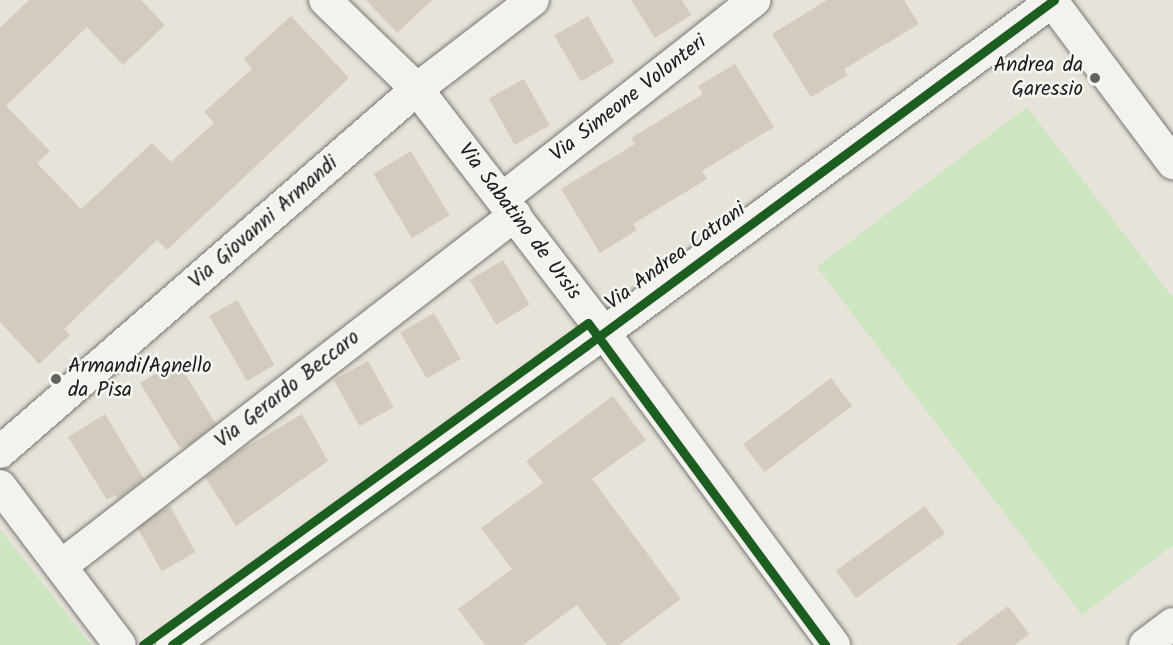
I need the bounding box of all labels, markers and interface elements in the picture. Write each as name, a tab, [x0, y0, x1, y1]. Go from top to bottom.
street label: Via Simeone Volonteri	[546, 30, 712, 168]
place label: Andrea da Garessio	[994, 53, 1083, 103]
marker: Andrea da Garessio	[1088, 71, 1102, 85]
street label: Via Sabatino de Ursis	[452, 139, 586, 305]
street label: Via Giovanni Armandi	[184, 151, 344, 295]
street label: Via Andrea Catrani	[601, 198, 751, 316]
street label: Via Gerardo Beccaro	[211, 326, 365, 454]
place label: Armandi/Agnello da Pisa	[68, 354, 212, 404]
marker: Armandi/Agnello da Pisa	[49, 372, 63, 386]

